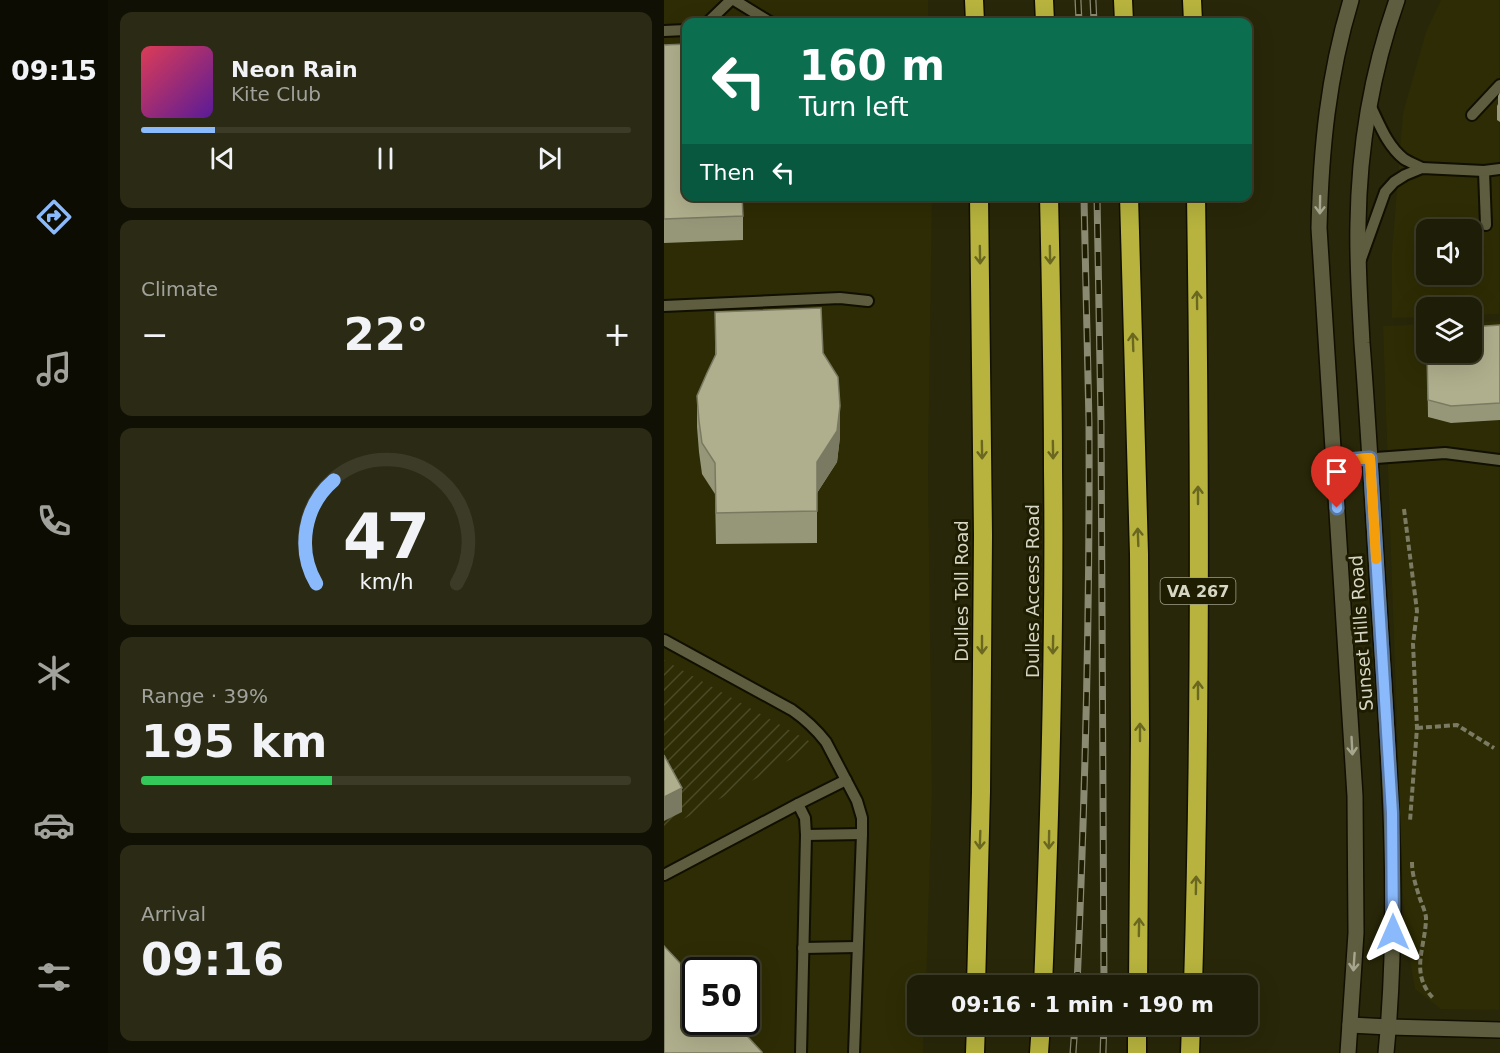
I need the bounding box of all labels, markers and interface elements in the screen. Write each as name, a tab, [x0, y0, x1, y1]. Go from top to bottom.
text: 160 m	[799, 41, 945, 90]
icon: left	[700, 42, 778, 120]
text: 09:15	[11, 55, 97, 86]
text: Neon Rain	[231, 57, 358, 82]
text: Kite Club	[231, 82, 321, 106]
text: Turn left	[799, 91, 909, 122]
icon: previous	[206, 142, 239, 175]
icon: pause	[369, 142, 402, 175]
icon: next	[533, 142, 566, 175]
icon: left	[767, 156, 800, 189]
text: Then	[700, 160, 755, 185]
one-way arrow	[1314, 194, 1326, 214]
icon: directions	[33, 196, 75, 238]
map controls	[1416, 219, 1482, 363]
button: sound	[1416, 219, 1482, 285]
one-way arrow	[974, 244, 986, 264]
one-way arrow	[1044, 244, 1056, 264]
text: Climate	[141, 277, 218, 301]
one-way arrow	[1191, 291, 1203, 311]
button: layers	[1416, 297, 1482, 363]
text: 22°	[343, 308, 429, 361]
text: −	[141, 315, 169, 354]
text: +	[603, 315, 631, 354]
one-way arrow	[1127, 333, 1139, 353]
icon: music	[33, 348, 75, 390]
one-way arrow	[976, 439, 988, 459]
one-way arrow	[1047, 439, 1059, 459]
pin	[1311, 446, 1362, 508]
icon: arrive	[1320, 455, 1353, 488]
one-way arrow	[1192, 486, 1204, 506]
icon: phone	[33, 500, 75, 542]
text: 47	[343, 500, 429, 573]
street label: Dulles Access Road	[1022, 504, 1043, 678]
street label: Dulles Toll Road	[951, 520, 972, 662]
one-way arrow	[1133, 528, 1144, 548]
street label: Sunset Hills Road	[1345, 554, 1377, 712]
text: km/h	[359, 569, 413, 594]
road number: VA 267	[1160, 578, 1236, 604]
one-way arrow	[976, 634, 988, 654]
one-way arrow	[1047, 634, 1059, 654]
icon: climate	[33, 652, 75, 694]
one-way arrow	[1192, 681, 1204, 701]
text: Range · 39%	[141, 684, 268, 708]
text: 195 km	[141, 715, 327, 768]
one-way arrow	[1134, 723, 1146, 743]
one-way arrow	[1347, 735, 1358, 755]
icon: car	[33, 804, 75, 846]
one-way arrow	[974, 829, 986, 849]
one-way arrow	[1043, 829, 1054, 849]
one-way arrow	[1190, 876, 1201, 896]
position arrow	[1361, 900, 1425, 964]
text: Arrival	[141, 902, 206, 926]
one-way arrow	[1133, 918, 1145, 938]
text: 09:16	[141, 933, 284, 986]
one-way arrow	[1349, 951, 1360, 971]
icon: filters	[33, 956, 75, 998]
speed limit sign: 50	[682, 957, 760, 1035]
text: 09:16 · 1 min · 190 m	[951, 992, 1214, 1017]

